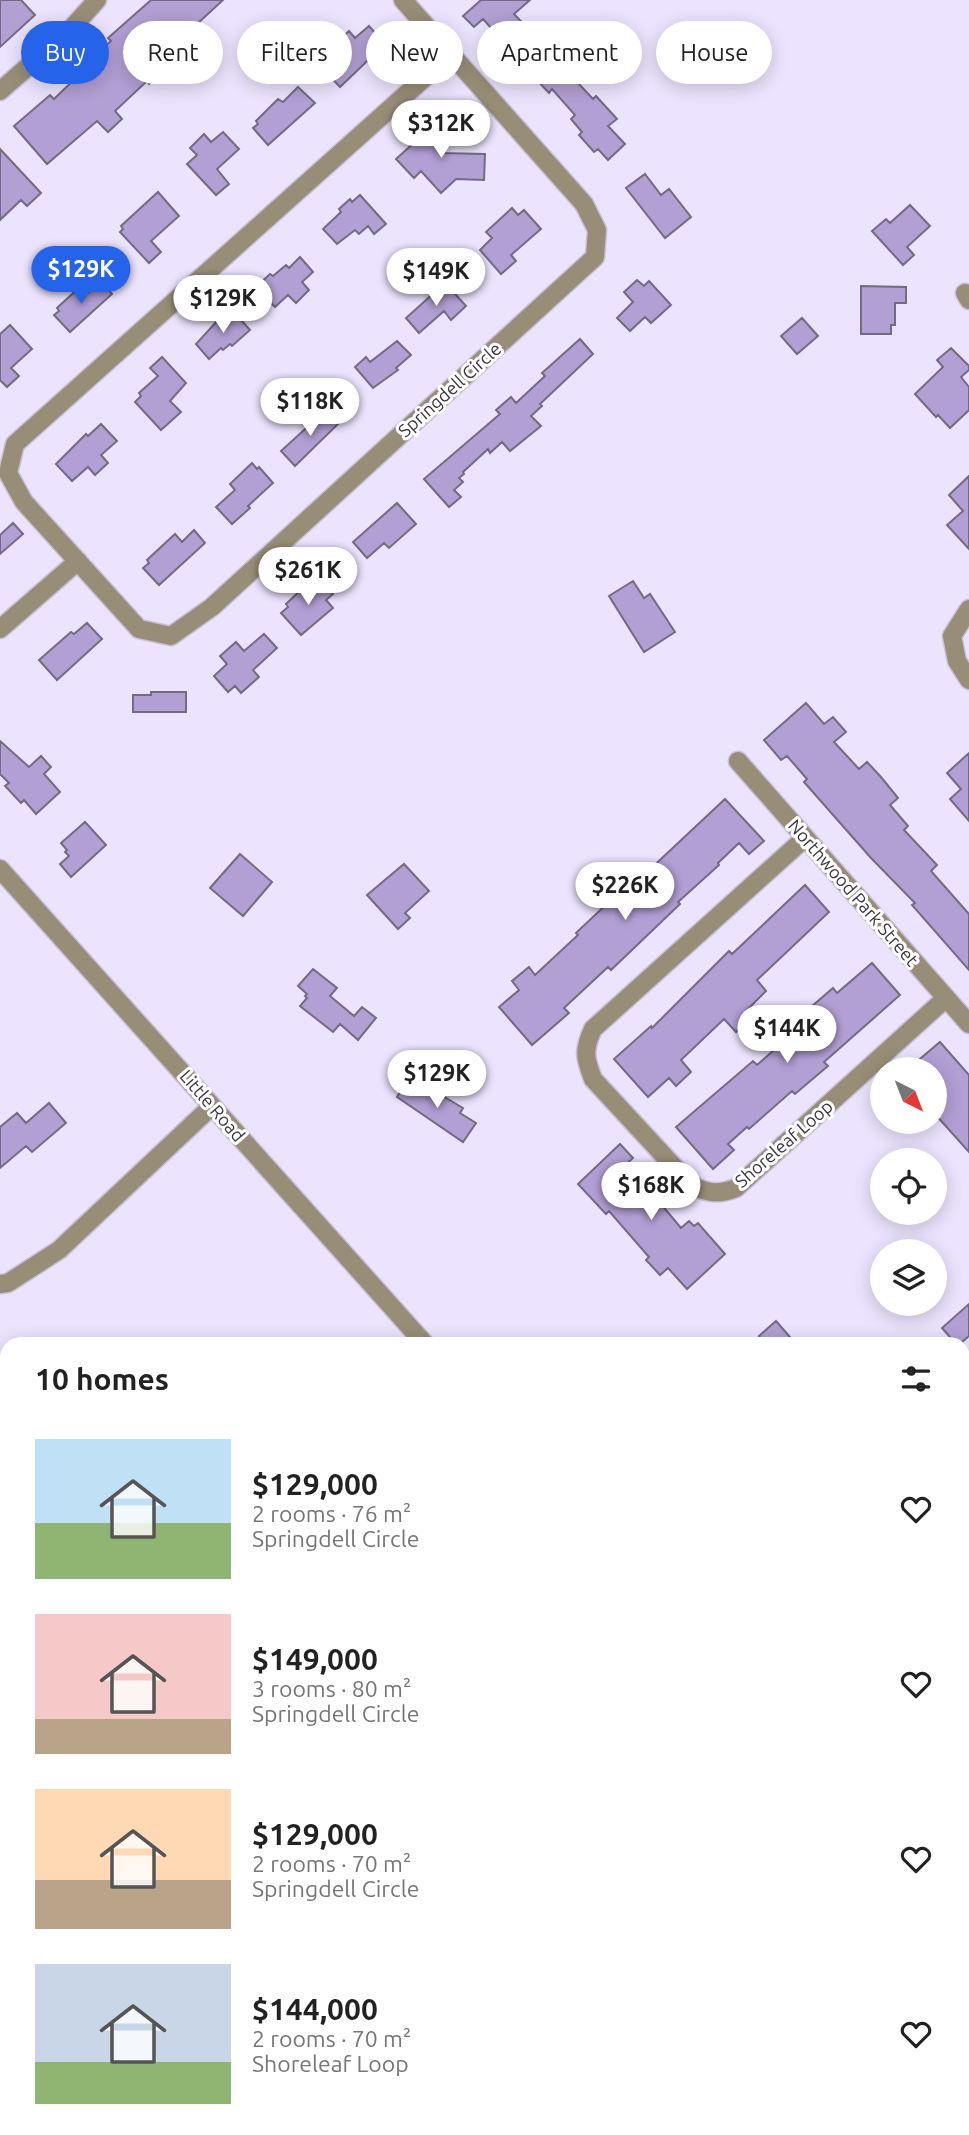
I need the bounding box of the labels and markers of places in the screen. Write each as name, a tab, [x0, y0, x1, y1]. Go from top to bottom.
pin: $312K	[392, 100, 490, 160]
pin: $129K	[32, 246, 130, 306]
pin: $149K	[387, 248, 485, 308]
pin: $129K	[174, 276, 272, 335]
pin: $118K	[261, 378, 359, 438]
pin: $261K	[259, 548, 357, 607]
pin: $226K	[576, 862, 674, 922]
pin: $144K	[738, 1006, 836, 1065]
pin: $129K	[388, 1050, 486, 1110]
pin: $168K	[602, 1162, 700, 1222]

